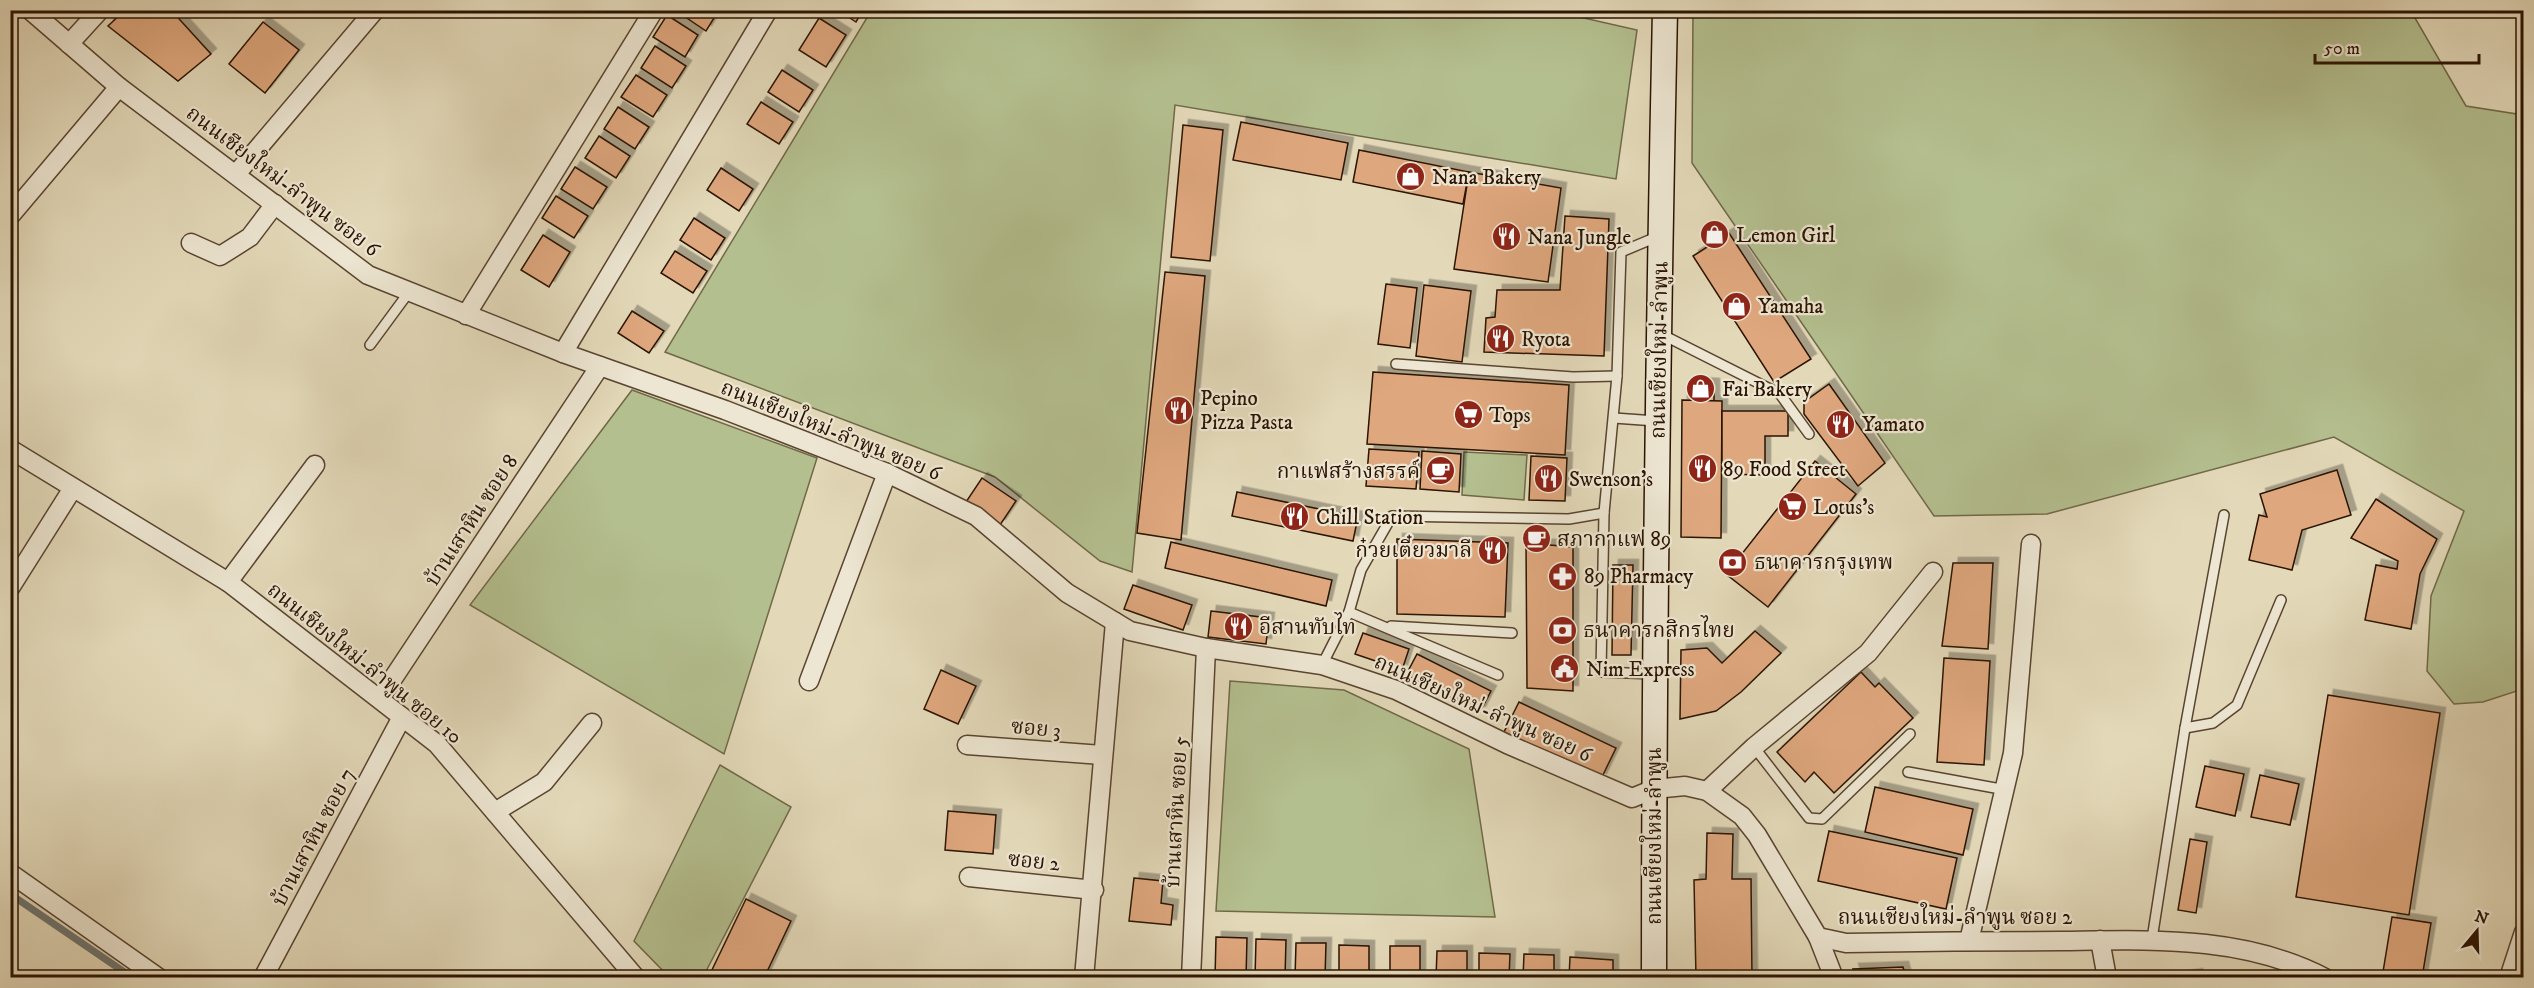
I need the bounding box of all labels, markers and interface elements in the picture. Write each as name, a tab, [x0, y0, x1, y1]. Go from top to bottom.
scale bar	[2315, 27, 2478, 65]
text: 50 m	[2324, 38, 2360, 60]
street label: ถนนเชียงใหม่-ลำพูน ซอย 6	[181, 98, 387, 264]
shop icon: Nana Bakery	[1395, 161, 1427, 193]
place label: Nana Bakery	[1432, 165, 1542, 191]
shop icon: Lemon Girl	[1699, 219, 1731, 251]
restaurant icon: Nana Jungle	[1490, 221, 1522, 253]
place label: Lemon Girl	[1736, 223, 1836, 249]
place label: Nana Jungle	[1527, 225, 1632, 251]
street label: ถนนเชียงใหม่-ลำพูน	[1642, 261, 1675, 439]
shop icon: Yamaha	[1721, 290, 1753, 322]
place label: Yamaha	[1758, 294, 1824, 320]
restaurant icon: Ryota	[1484, 323, 1516, 355]
place label: Ryota	[1521, 327, 1570, 353]
street label: ถนนเชียงใหม่-ลำพูน ซอย 6	[717, 372, 947, 487]
shop icon: Fai Bakery	[1685, 373, 1717, 405]
place label: Fai Bakery	[1722, 377, 1813, 403]
place label: Pepino Pizza Pasta	[1200, 386, 1293, 436]
restaurant icon: Pepino Pizza Pasta	[1163, 394, 1195, 426]
supermarket icon: Tops	[1452, 399, 1484, 431]
place label: Tops	[1489, 403, 1530, 429]
restaurant icon: Yamato	[1825, 408, 1857, 440]
place label: Yamato	[1862, 412, 1925, 438]
street label: บ้านเสาหิน ซอย 8	[420, 450, 524, 591]
restaurant icon: 89 Food Street	[1686, 453, 1718, 485]
cafe icon: กาแฟสร้างสรรค์	[1425, 455, 1457, 487]
place label: 89 Food Street	[1723, 457, 1846, 483]
place label: กาแฟสร้างสรรค์	[1277, 458, 1420, 485]
restaurant icon: Swenson's	[1532, 463, 1564, 495]
place label: Swenson's	[1569, 467, 1653, 493]
supermarket icon: Lotus's	[1776, 491, 1808, 523]
place label: Lotus's	[1813, 495, 1874, 521]
restaurant icon: Chill Station	[1279, 501, 1311, 533]
place label: Chill Station	[1316, 505, 1424, 531]
cafe icon: สภากาแฟ 89	[1520, 523, 1552, 555]
place label: สภากาแฟ 89	[1557, 527, 1671, 553]
place label: ก๋วยเตี๋ยวมาลี	[1355, 534, 1472, 564]
restaurant icon: ก๋วยเตี๋ยวมาลี	[1477, 534, 1509, 566]
bank icon: ธนาคารกรุงเทพ	[1717, 546, 1749, 578]
place label: ธนาคารกรุงเทพ	[1754, 550, 1893, 576]
pharmacy icon: 89 Pharmacy	[1547, 560, 1579, 592]
place label: 89 Pharmacy	[1584, 564, 1694, 590]
street label: ถนนเชียงใหม่-ลำพูน ซอย 10	[262, 575, 469, 750]
restaurant icon: อีสานทับไท	[1222, 611, 1254, 643]
place label: อีสานทับไท	[1259, 612, 1356, 641]
bank icon: ธนาคารกสิกรไทย	[1546, 614, 1578, 646]
place label: ธนาคารกสิกรไทย	[1583, 615, 1735, 644]
street label: ถนนเชียงใหม่-ลำพูน ซอย 6	[1370, 646, 1598, 769]
public building icon: Nim Express	[1549, 653, 1581, 685]
place label: Nim Express	[1586, 657, 1695, 683]
street label: ซอย 3	[1010, 714, 1062, 744]
street label: บ้านเสาหิน ซอย 5	[1160, 736, 1194, 888]
street label: ถนนเชียงใหม่-ลำพูน	[1639, 747, 1668, 925]
street label: บ้านเสาหิน ซอย 7	[267, 764, 361, 911]
street label: ซอย 2	[1007, 846, 1062, 878]
north arrow	[2447, 901, 2507, 961]
street label: ถนนเชียงใหม่-ลำพูน ซอย 2	[1838, 902, 2073, 931]
text: N	[2472, 906, 2491, 929]

